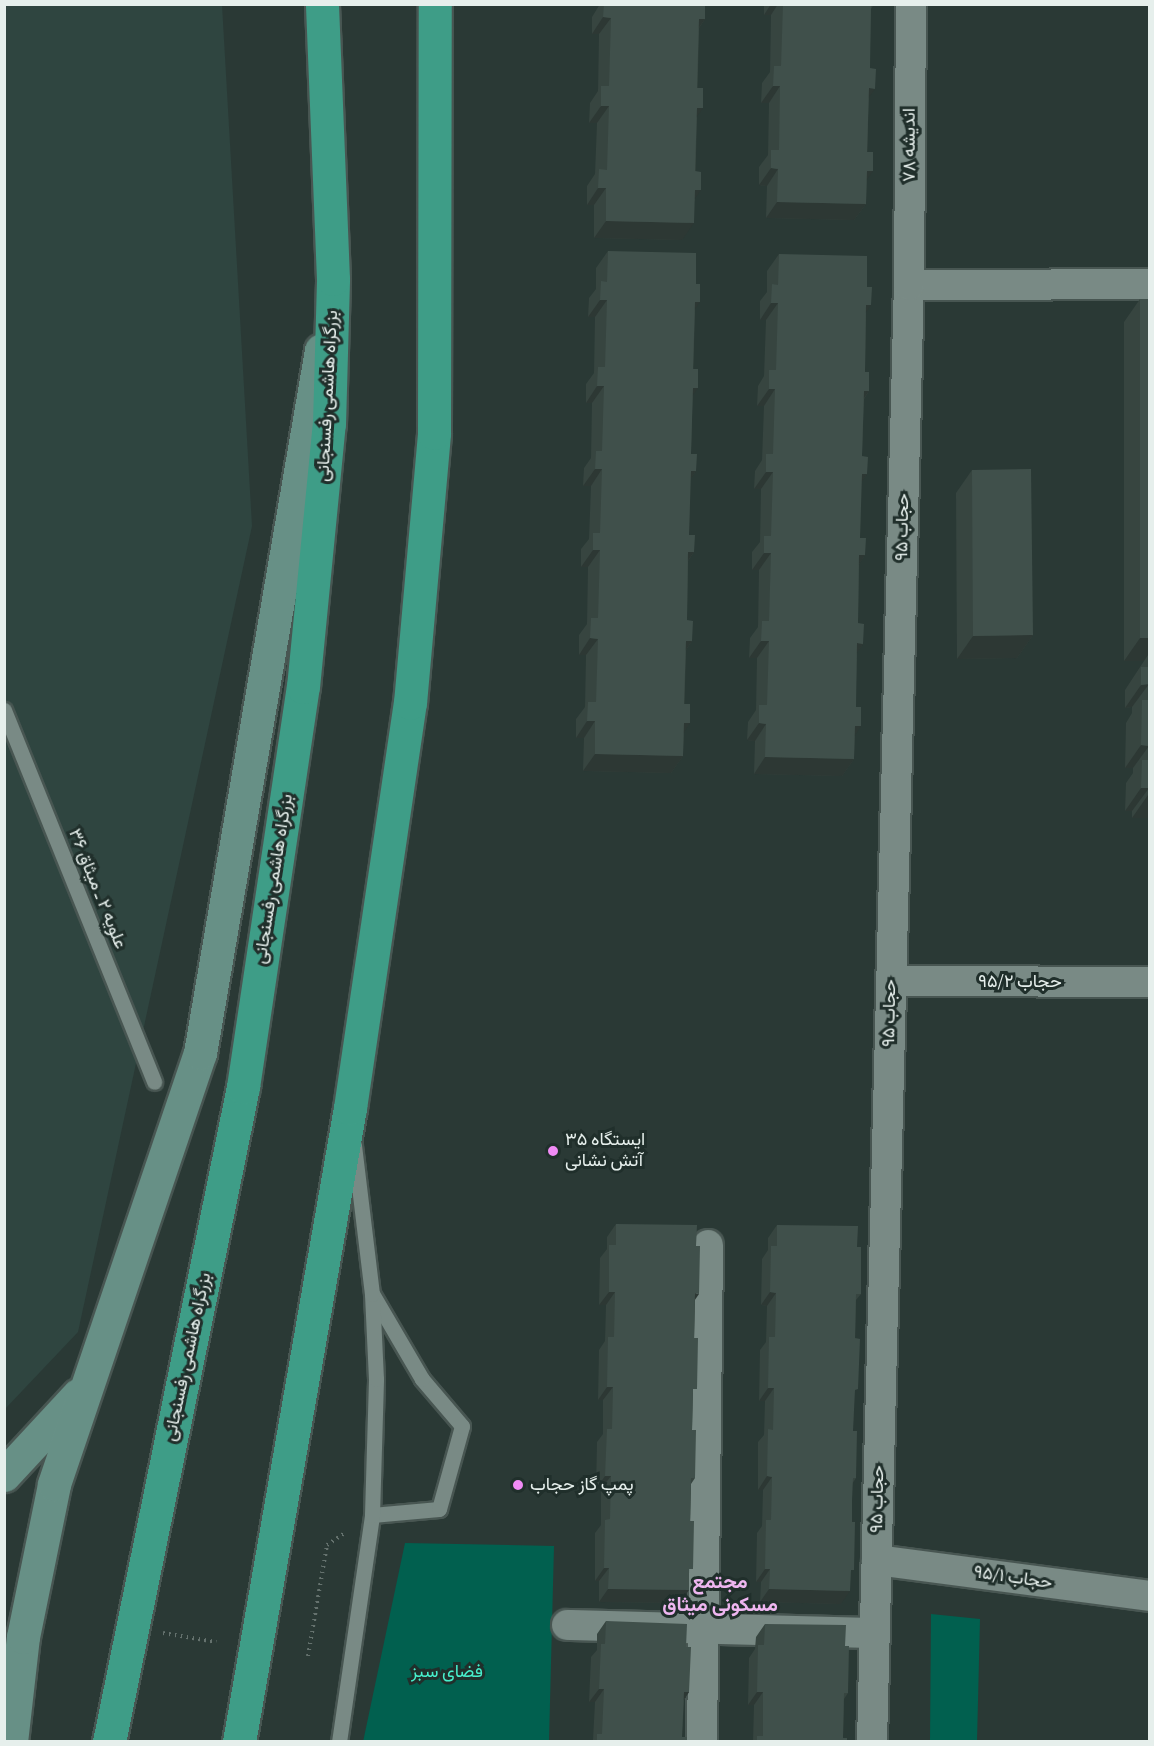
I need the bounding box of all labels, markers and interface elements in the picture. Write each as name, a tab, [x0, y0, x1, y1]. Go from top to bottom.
street label: اندیشه ۷۸	[899, 108, 921, 182]
street label: بزرگراه هاشمی رفسنجانی	[313, 310, 343, 482]
street label: حجاب ۹۵	[892, 493, 914, 561]
street label: بزرگراه هاشمی رفسنجانی	[250, 792, 298, 966]
street label: علویه ۲ ـ میثاق ۳۶	[63, 826, 131, 952]
street label: حجاب ۹۵/۲	[978, 971, 1062, 993]
street label: حجاب ۹۵	[879, 979, 901, 1047]
place label: ایستگاه ۳۵ آتش نشانی	[565, 1130, 645, 1172]
marker: ایستگاه ۳۵ آتش نشانی	[546, 1144, 560, 1158]
street label: بزرگراه هاشمی رفسنجانی	[160, 1271, 216, 1443]
street label: حجاب ۹۵	[867, 1465, 889, 1533]
place label: پمپ گاز حجاب	[530, 1474, 633, 1496]
marker: پمپ گاز حجاب	[511, 1478, 525, 1492]
street label: حجاب ۹۵/۱	[972, 1562, 1054, 1594]
district label: مجتمع مسکونی میثاق	[662, 1571, 778, 1618]
park label: فضای سبز	[411, 1661, 483, 1683]

